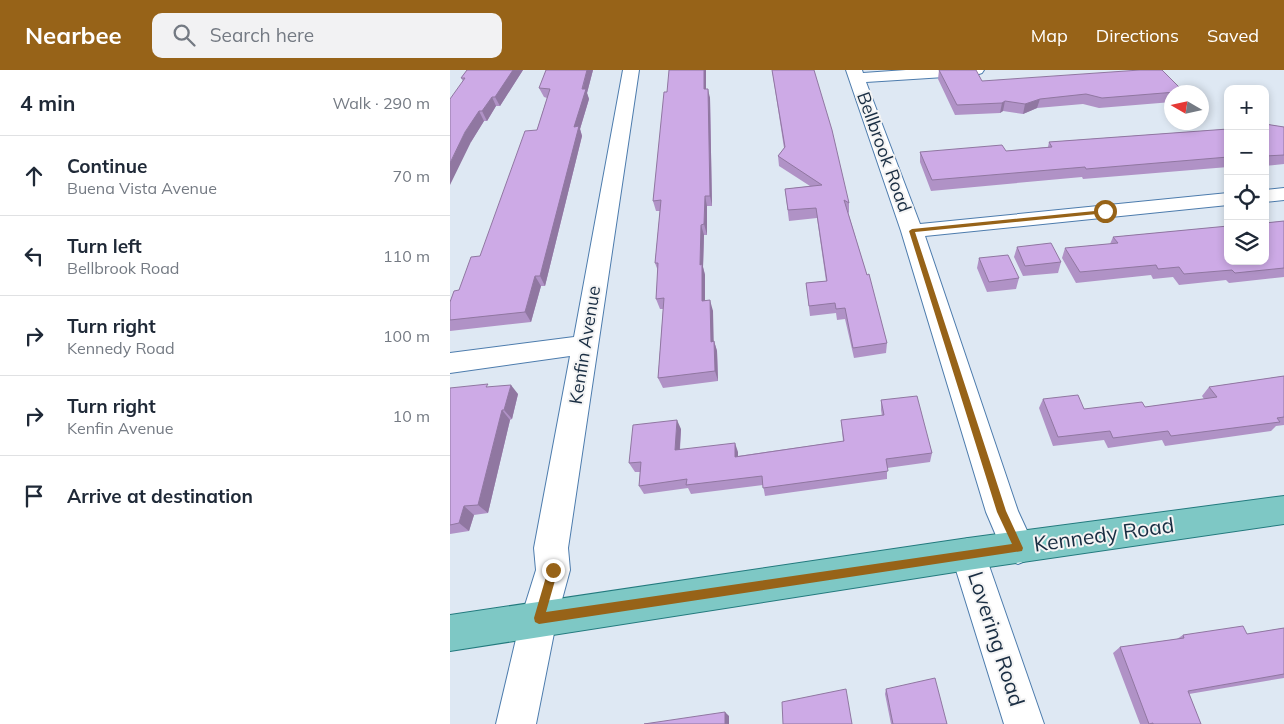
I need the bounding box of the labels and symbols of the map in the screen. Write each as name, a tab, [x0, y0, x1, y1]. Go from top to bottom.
north arrow	[1164, 85, 1209, 130]
street label: Bellbrook Road	[852, 88, 917, 215]
route start	[1094, 200, 1117, 223]
street label: Kenfin Avenue	[564, 284, 605, 406]
street label: Kennedy Road	[1032, 511, 1176, 557]
route end	[542, 559, 565, 582]
street label: Lovering Road	[963, 568, 1031, 709]

